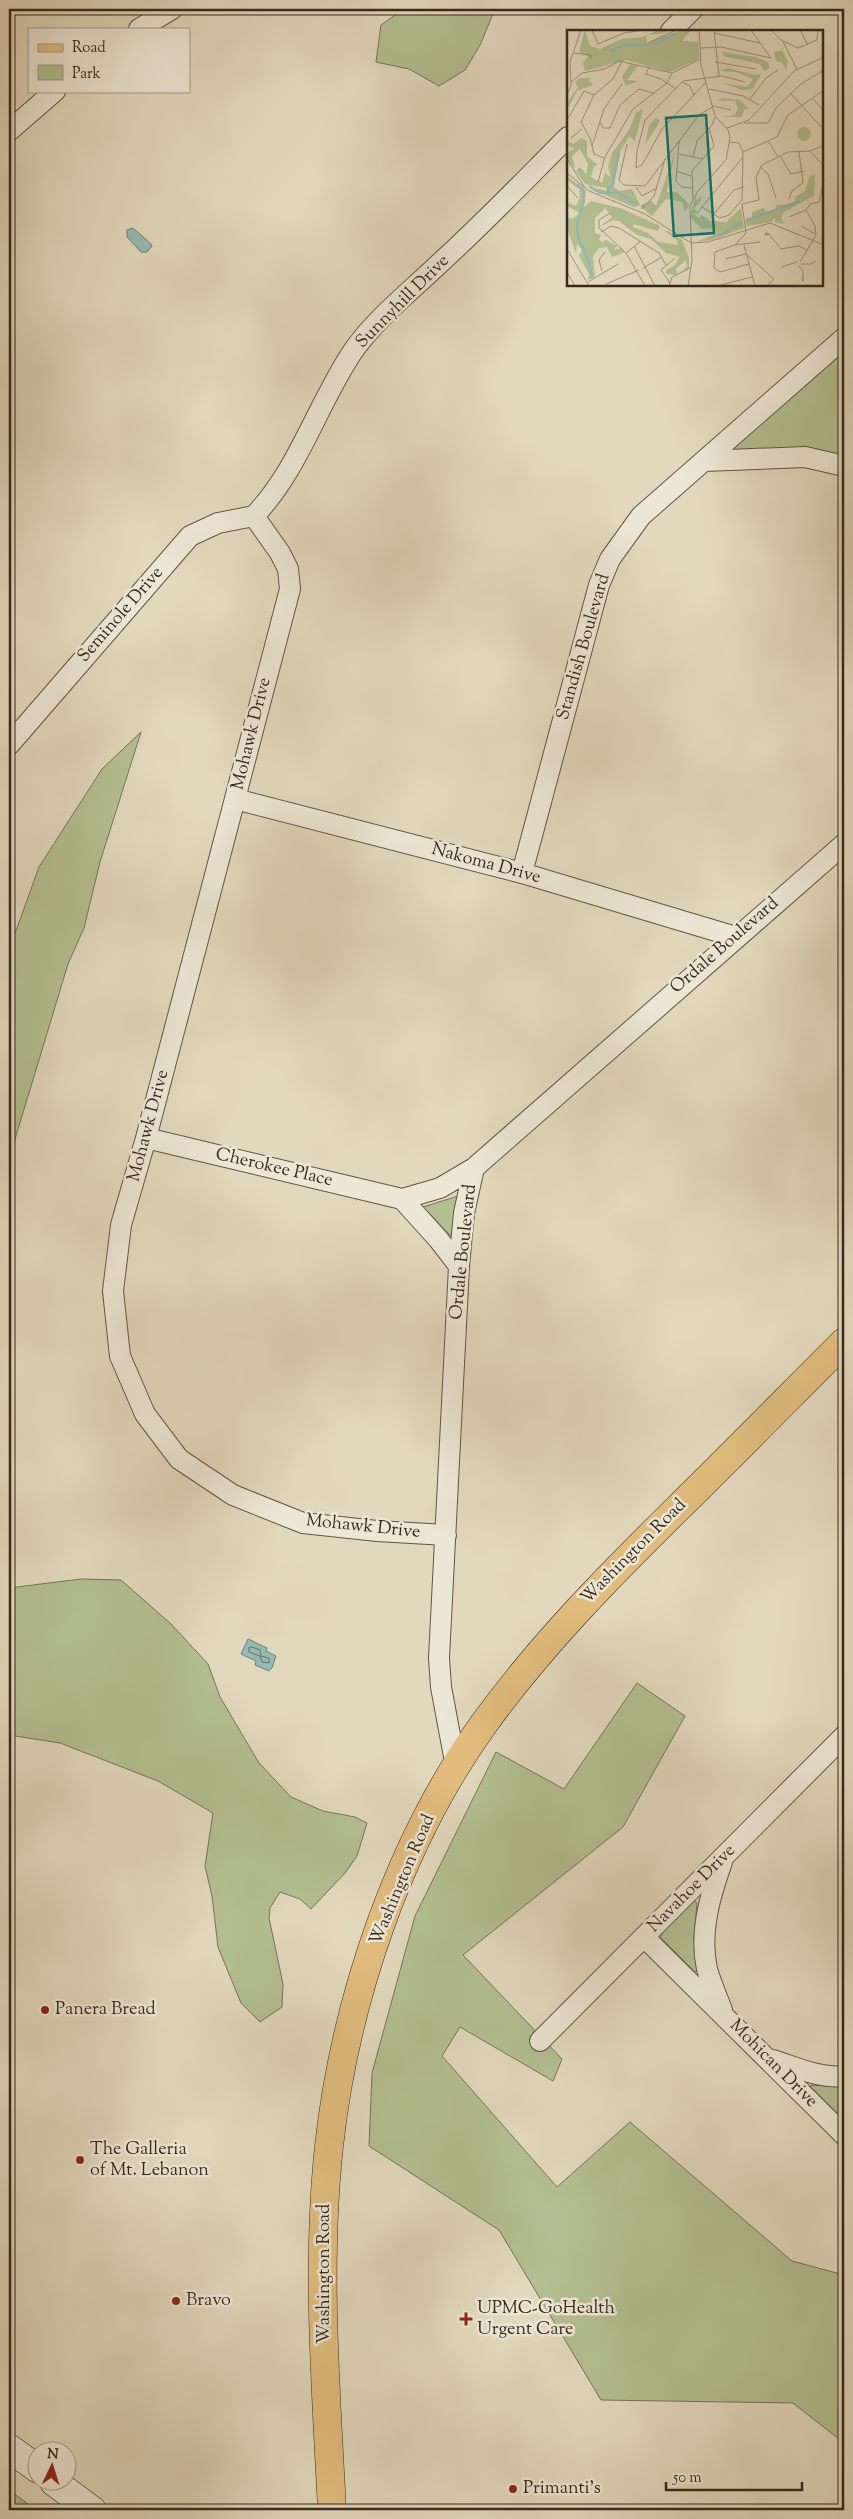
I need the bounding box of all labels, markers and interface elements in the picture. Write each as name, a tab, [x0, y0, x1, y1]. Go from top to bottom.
legend	[28, 28, 190, 92]
inset map	[567, 30, 823, 286]
text: Road	[72, 38, 106, 59]
text: Park	[72, 64, 101, 85]
street label: Sunnyhill Drive	[350, 249, 456, 355]
street label: Seminole Drive	[72, 561, 170, 669]
street label: Standish Boulevard	[551, 571, 617, 723]
street label: Mohawk Drive	[225, 675, 279, 793]
street label: Nakoma Drive	[428, 837, 544, 891]
street label: Ordale Boulevard	[665, 891, 785, 1001]
street label: Mohawk Drive	[122, 1067, 176, 1185]
street label: Cherokee Place	[213, 1142, 335, 1194]
street label: Ordale Boulevard	[444, 1183, 484, 1321]
street label: Washington Road	[575, 1493, 693, 1611]
street label: Mohawk Drive	[304, 1508, 422, 1546]
street label: Washington Road	[364, 1810, 442, 1950]
street label: Navahoe Drive	[642, 1839, 742, 1939]
place label: Panera Bread	[55, 1997, 156, 2023]
marker: Panera Bread	[39, 2004, 51, 2016]
street label: Mohican Drive	[723, 2014, 823, 2114]
place label: The Galleria of Mt. Lebanon	[90, 2137, 209, 2184]
marker: The Galleria of Mt. Lebanon	[74, 2154, 86, 2166]
street label: Washington Road	[312, 2204, 338, 2344]
place label: Bravo	[186, 2288, 231, 2314]
marker: Bravo	[170, 2295, 182, 2307]
place label: UPMC-GoHealth Urgent Care	[477, 2296, 615, 2343]
marker: UPMC-GoHealth Urgent Care	[459, 2312, 473, 2326]
north arrow	[28, 2442, 78, 2492]
text: N	[46, 2445, 59, 2465]
scale bar	[666, 2459, 802, 2491]
text: 50 m	[672, 2468, 702, 2489]
place label: Primanti's	[523, 2476, 601, 2502]
marker: Primanti's	[507, 2483, 519, 2495]

